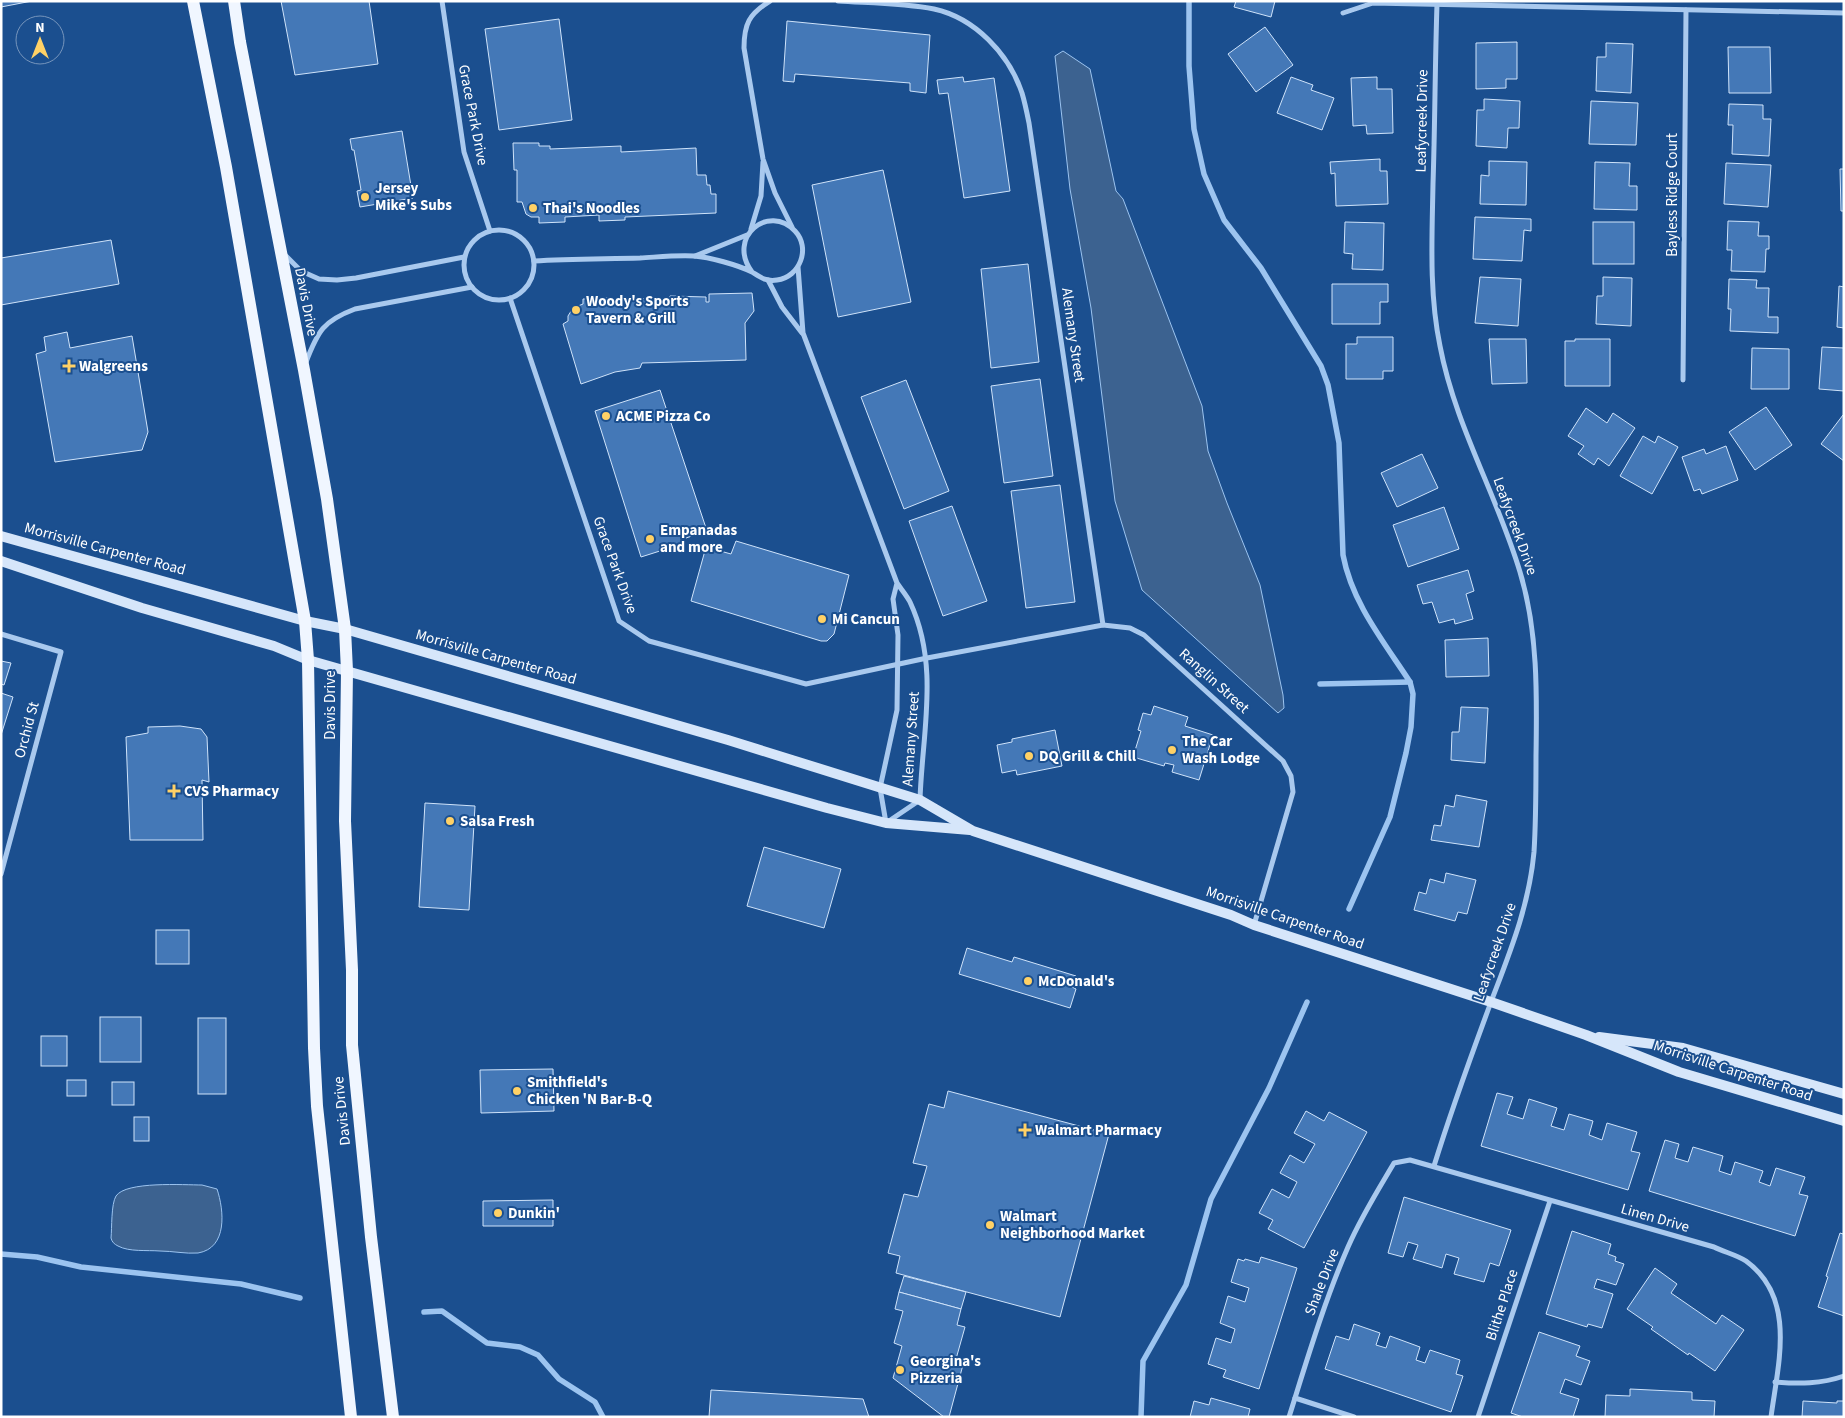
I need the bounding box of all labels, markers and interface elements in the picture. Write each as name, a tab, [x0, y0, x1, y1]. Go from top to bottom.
north arrow	[15, 15, 65, 65]
text: N	[35, 18, 45, 38]
street label: Grace Park Drive	[453, 63, 493, 167]
street label: Leafycreek Drive	[1411, 69, 1433, 173]
street label: Bayless Ridge Court	[1662, 133, 1683, 257]
place label: Jersey Mike's Subs	[375, 178, 452, 216]
marker: Jersey Mike's Subs	[359, 191, 371, 203]
place label: Thai's Noodles	[543, 198, 640, 219]
marker: Thai's Noodles	[527, 202, 539, 214]
street label: Davis Drive	[289, 266, 323, 338]
street label: Alemany Street	[1056, 286, 1090, 384]
place label: Woody's Sports Tavern & Grill	[586, 291, 689, 329]
marker: Woody's Sports Tavern & Grill	[570, 304, 582, 316]
place label: Walgreens	[79, 356, 148, 377]
marker: Walgreens	[63, 360, 75, 372]
place label: ACME Pizza Co	[615, 406, 710, 427]
marker: ACME Pizza Co	[600, 410, 612, 422]
street label: Leafycreek Drive	[1488, 474, 1542, 578]
street label: Grace Park Drive	[588, 513, 642, 617]
street label: Morrisville Carpenter Road	[22, 517, 188, 581]
place label: Empanadas and more	[660, 520, 737, 558]
marker: Empanadas and more	[644, 533, 656, 545]
place label: Mi Cancun	[832, 609, 900, 630]
marker: Mi Cancun	[816, 613, 828, 625]
street label: Morrisville Carpenter Road	[413, 624, 579, 690]
street label: Ranglin Street	[1174, 644, 1254, 718]
street label: Davis Drive	[320, 670, 341, 740]
street label: Alemany Street	[897, 691, 925, 787]
street label: Orchid St	[9, 699, 45, 761]
place label: The Car Wash Lodge	[1182, 731, 1260, 769]
marker: The Car Wash Lodge	[1166, 744, 1178, 756]
place label: DQ Grill & Chill	[1039, 746, 1137, 767]
marker: DQ Grill & Chill	[1023, 750, 1035, 762]
place label: CVS Pharmacy	[184, 781, 279, 802]
marker: CVS Pharmacy	[168, 785, 180, 797]
place label: Salsa Fresh	[460, 811, 534, 832]
marker: Salsa Fresh	[444, 815, 456, 827]
street label: Morrisville Carpenter Road	[1203, 881, 1367, 955]
street label: Leafycreek Drive	[1468, 900, 1522, 1004]
place label: McDonald's	[1038, 971, 1115, 992]
marker: McDonald's	[1022, 975, 1034, 987]
street label: Morrisville Carpenter Road	[1651, 1035, 1815, 1107]
place label: Smithfield's Chicken 'N Bar-B-Q	[527, 1072, 653, 1110]
street label: Davis Drive	[328, 1075, 356, 1147]
marker: Smithfield's Chicken 'N Bar-B-Q	[511, 1085, 523, 1097]
place label: Walmart Pharmacy	[1035, 1120, 1162, 1141]
marker: Walmart Pharmacy	[1019, 1124, 1031, 1136]
street label: Linen Drive	[1618, 1198, 1692, 1238]
place label: Dunkin'	[508, 1203, 560, 1224]
place label: Walmart Neighborhood Market	[1000, 1206, 1145, 1244]
marker: Dunkin'	[492, 1207, 504, 1219]
marker: Walmart Neighborhood Market	[984, 1219, 996, 1231]
street label: Shale Drive	[1300, 1245, 1344, 1319]
street label: Blithe Place	[1481, 1267, 1523, 1343]
place label: Georgina's Pizzeria	[910, 1351, 981, 1389]
marker: Georgina's Pizzeria	[894, 1364, 906, 1376]

